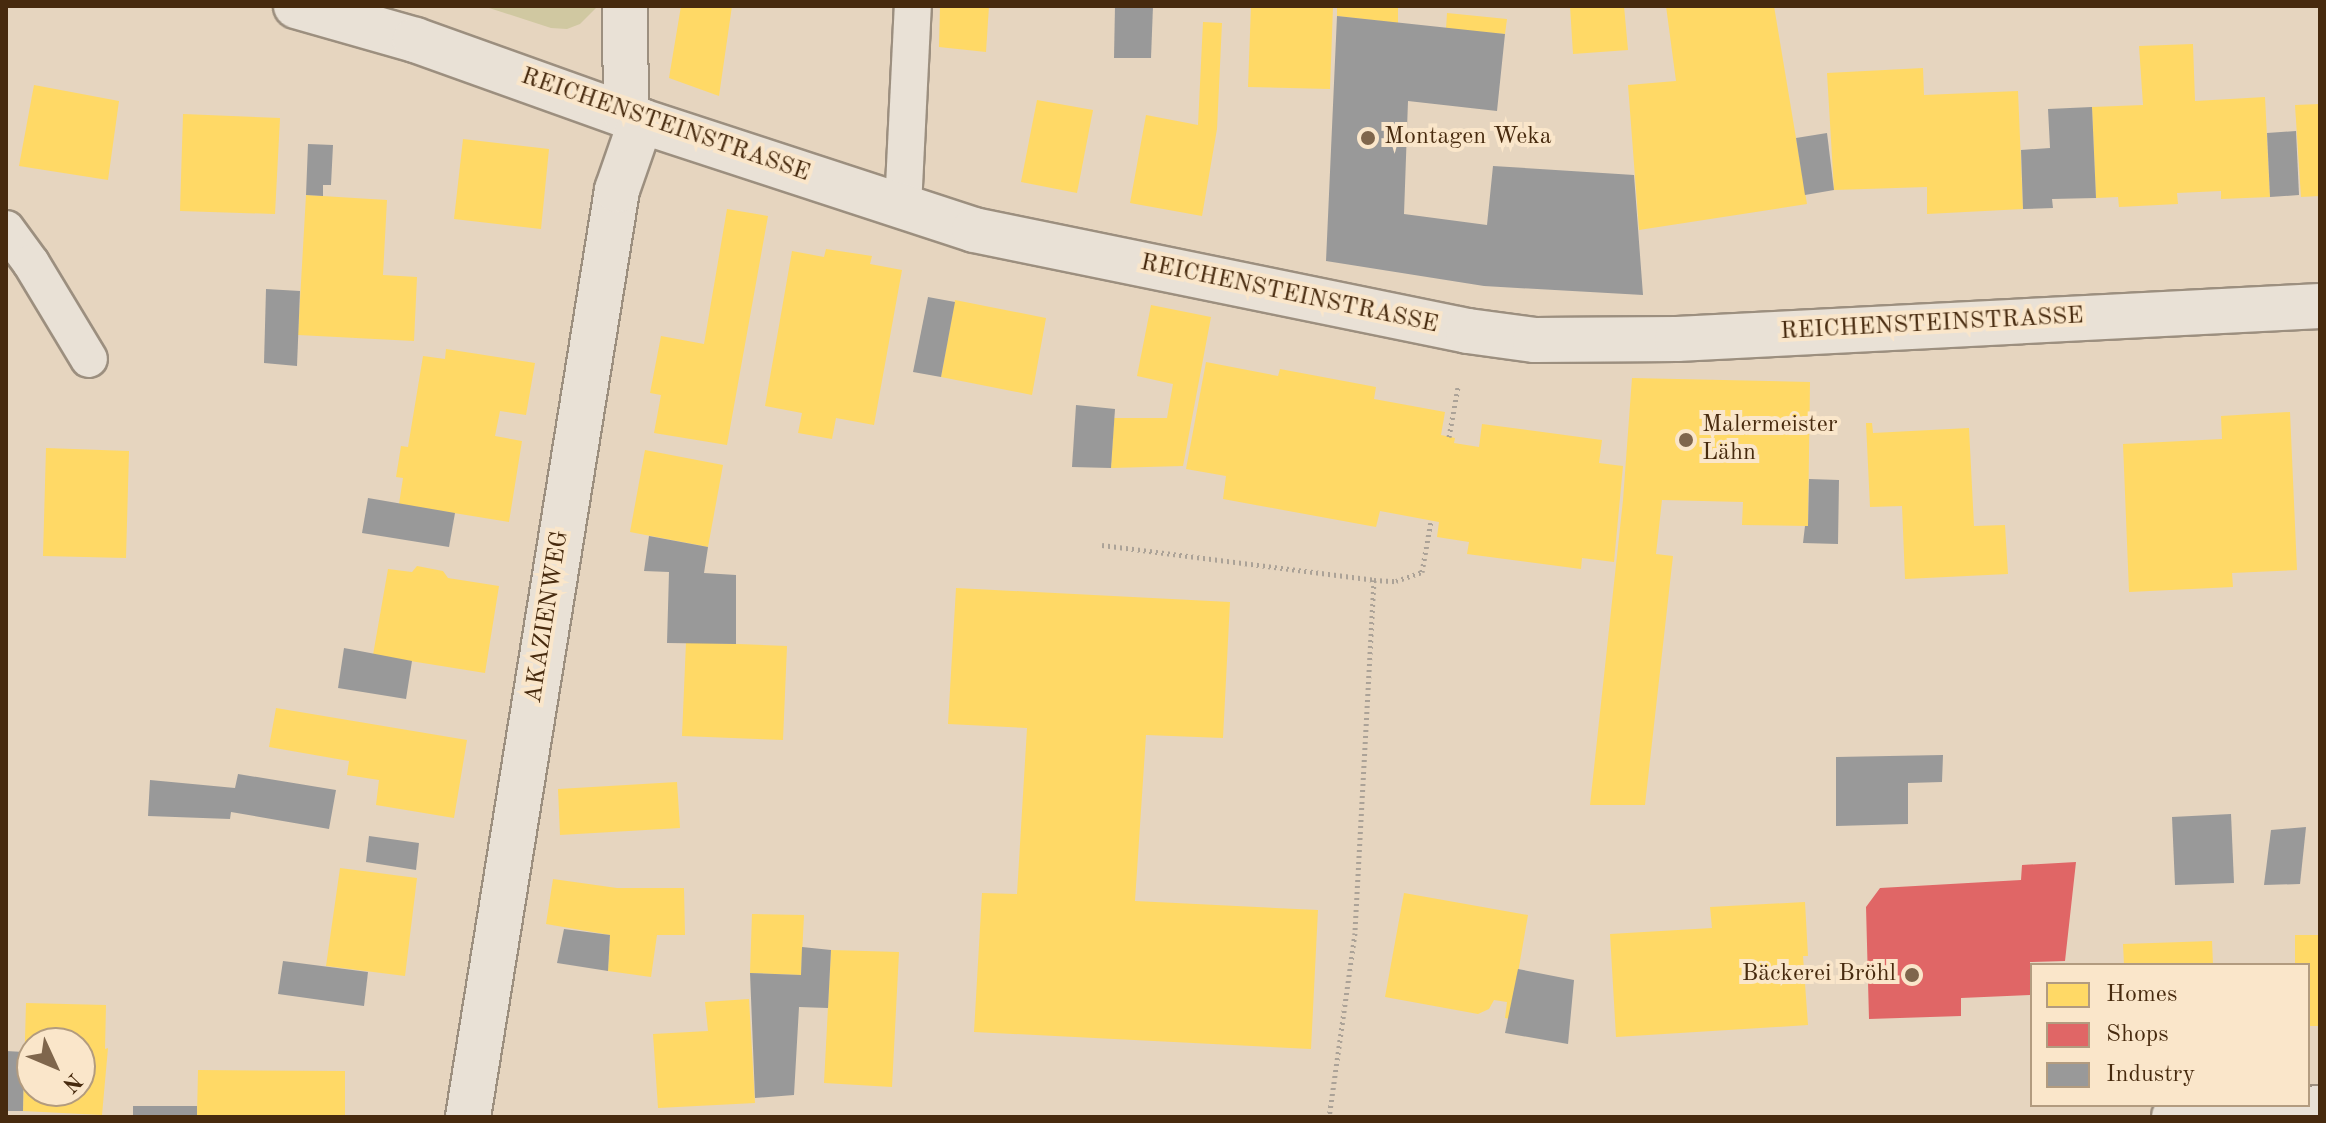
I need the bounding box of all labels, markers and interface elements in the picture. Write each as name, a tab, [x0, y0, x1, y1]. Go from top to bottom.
street label: REICHENSTEINSTRASSE	[517, 63, 813, 189]
place label: Montagen Weka	[1384, 124, 1552, 152]
marker: Montagen Weka	[1359, 129, 1377, 147]
street label: REICHENSTEINSTRASSE	[1138, 249, 1440, 341]
street label: REICHENSTEINSTRASSE	[1780, 303, 2084, 347]
place label: Malermeister Lähn	[1702, 412, 1838, 468]
marker: Malermeister Lähn	[1677, 431, 1695, 449]
street label: AKAZIENWEG	[520, 529, 576, 705]
place label: Bäckerei Bröhl	[1742, 961, 1896, 989]
legend	[2030, 963, 2310, 1107]
marker: Bäckerei Bröhl	[1903, 966, 1921, 984]
text: Homes	[2106, 983, 2177, 1007]
text: Shops	[2106, 1023, 2169, 1047]
north arrow	[16, 1027, 96, 1107]
text: Industry	[2106, 1063, 2195, 1087]
text: N	[58, 1069, 86, 1096]

